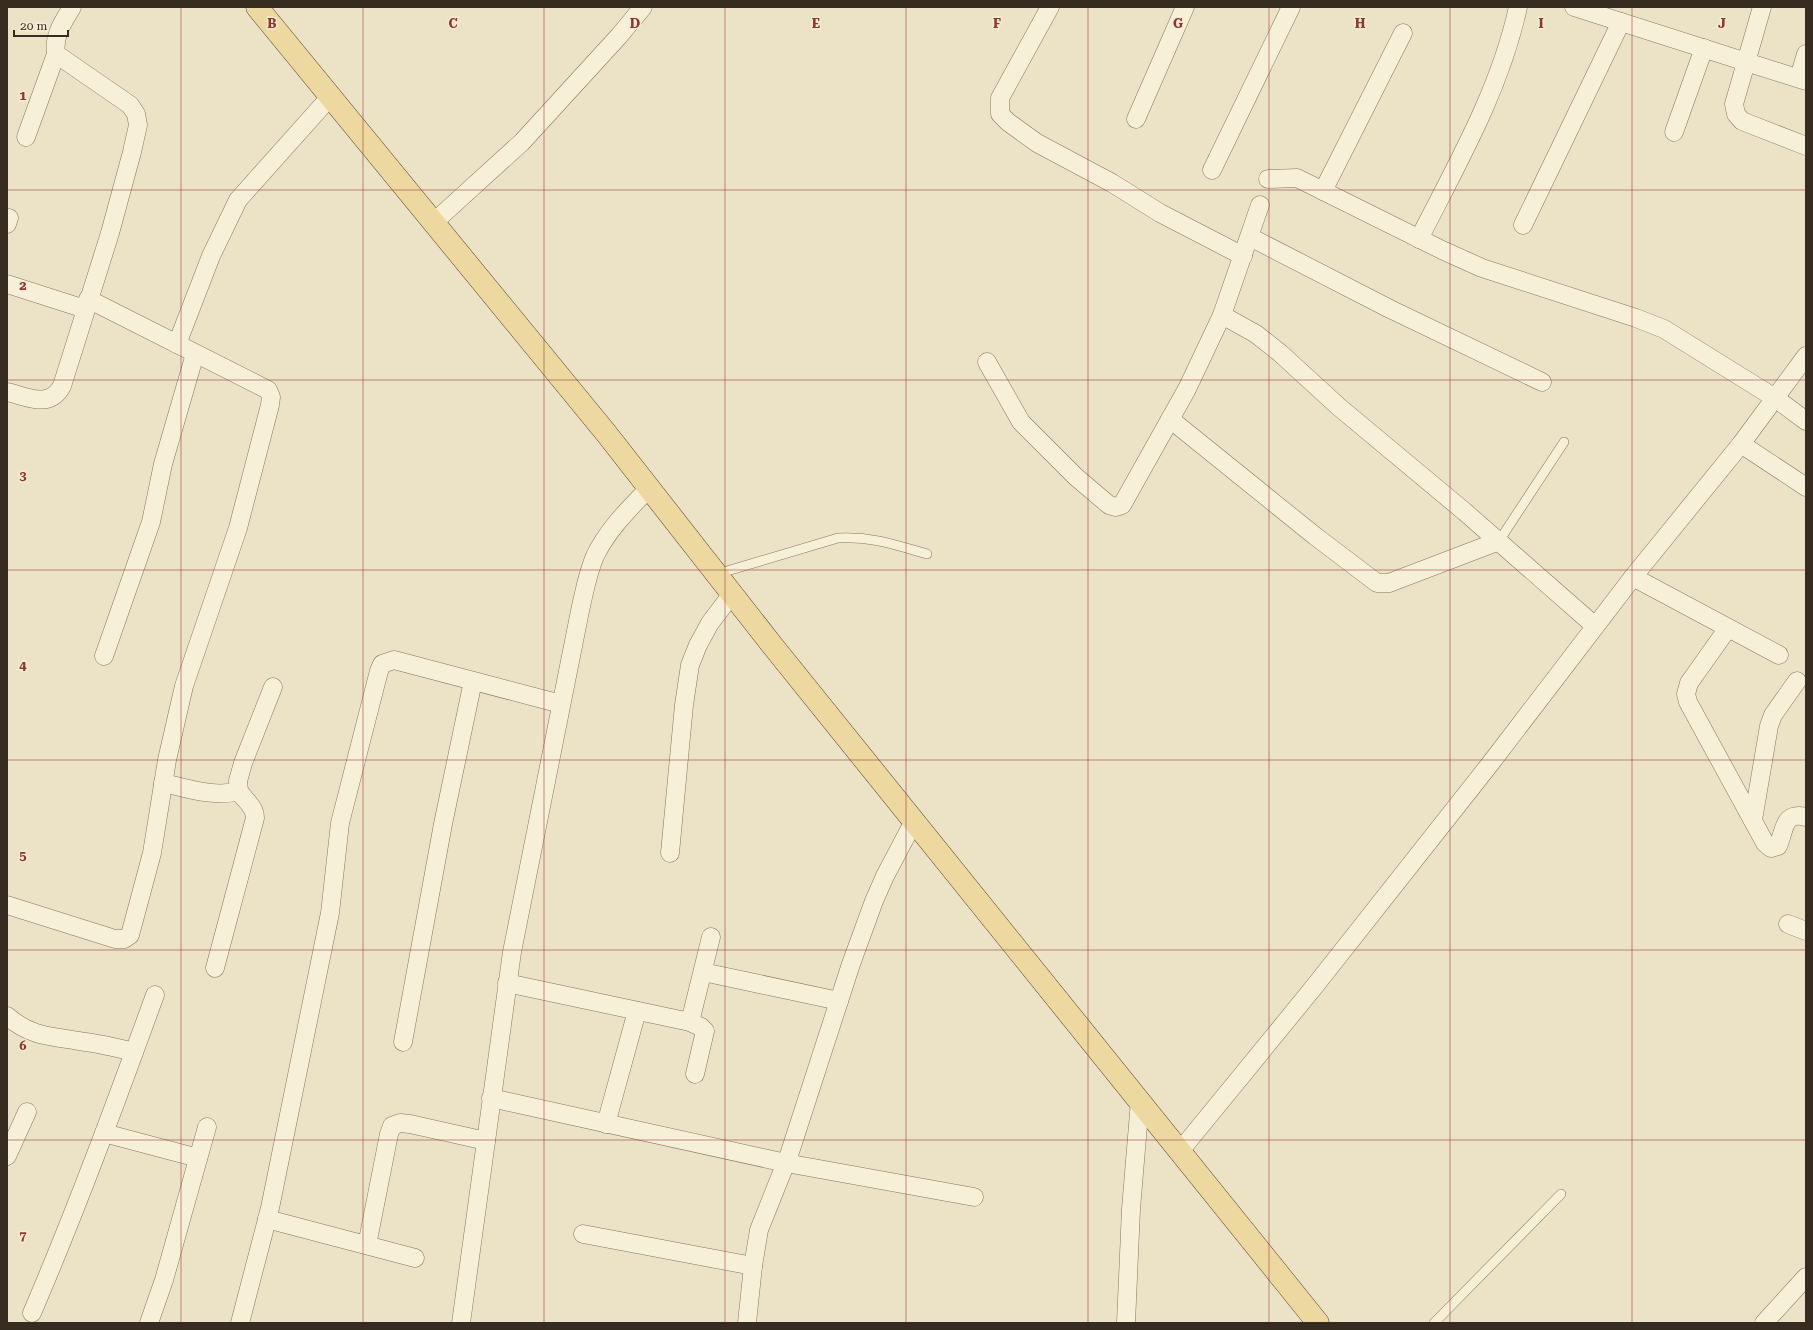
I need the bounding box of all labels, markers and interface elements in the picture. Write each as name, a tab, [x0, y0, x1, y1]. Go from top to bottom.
scale bar	[14, 12, 68, 38]
text: B	[267, 16, 277, 31]
text: C	[448, 16, 458, 31]
text: D	[630, 16, 640, 31]
text: E	[812, 16, 820, 31]
text: F	[993, 16, 1001, 31]
text: G	[1173, 16, 1183, 31]
text: H	[1355, 16, 1366, 31]
text: I	[1538, 16, 1544, 31]
text: J	[1718, 16, 1726, 31]
text: 20 m	[20, 19, 47, 33]
text: 1	[19, 88, 27, 103]
text: 2	[19, 278, 27, 293]
text: 3	[19, 468, 27, 483]
text: 4	[19, 658, 27, 673]
text: 5	[19, 848, 27, 863]
text: 6	[19, 1038, 27, 1053]
text: 7	[19, 1228, 27, 1243]

